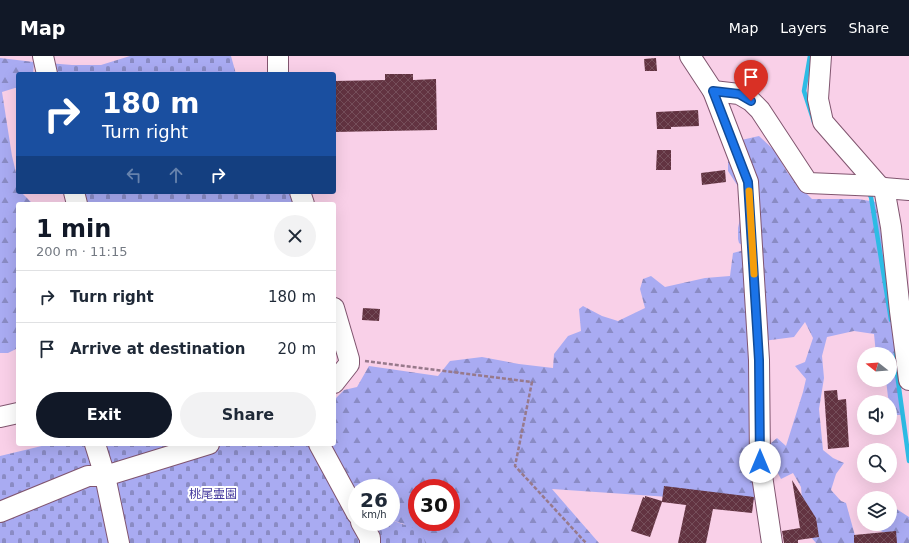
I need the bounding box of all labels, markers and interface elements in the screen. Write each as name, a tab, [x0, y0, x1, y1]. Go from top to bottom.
text: Map	[20, 17, 65, 39]
text: Map	[729, 20, 758, 36]
text: Layers	[780, 20, 827, 36]
text: Share	[849, 20, 889, 36]
pin	[734, 60, 768, 101]
icon: arrive	[740, 66, 762, 88]
text: 180 m	[102, 87, 199, 120]
icon: right	[36, 88, 88, 140]
text: Turn right	[102, 121, 188, 142]
icon: left	[123, 164, 145, 186]
icon: ahead	[165, 164, 187, 186]
icon: right	[207, 164, 229, 186]
text: 1 min	[36, 215, 111, 243]
button: close	[274, 215, 316, 257]
text: 200 m · 11:15	[36, 244, 127, 259]
icon: right	[36, 286, 58, 308]
text: Turn right	[70, 288, 154, 306]
text: 180 m	[268, 288, 316, 306]
icon: arrive	[36, 338, 58, 360]
text: Arrive at destination	[70, 340, 245, 358]
text: 20 m	[278, 340, 316, 358]
north arrow	[857, 347, 897, 387]
map controls	[857, 347, 897, 531]
button: Exit	[36, 392, 172, 438]
button: Share	[180, 392, 316, 438]
button: sound	[857, 395, 897, 435]
position arrow	[739, 441, 781, 483]
button: search	[857, 443, 897, 483]
speed limit sign: 30	[408, 479, 460, 531]
park label: 桃尾霊園	[189, 487, 237, 501]
text: 26	[360, 488, 388, 512]
button: layers	[857, 491, 897, 531]
text: km/h	[361, 509, 387, 520]

